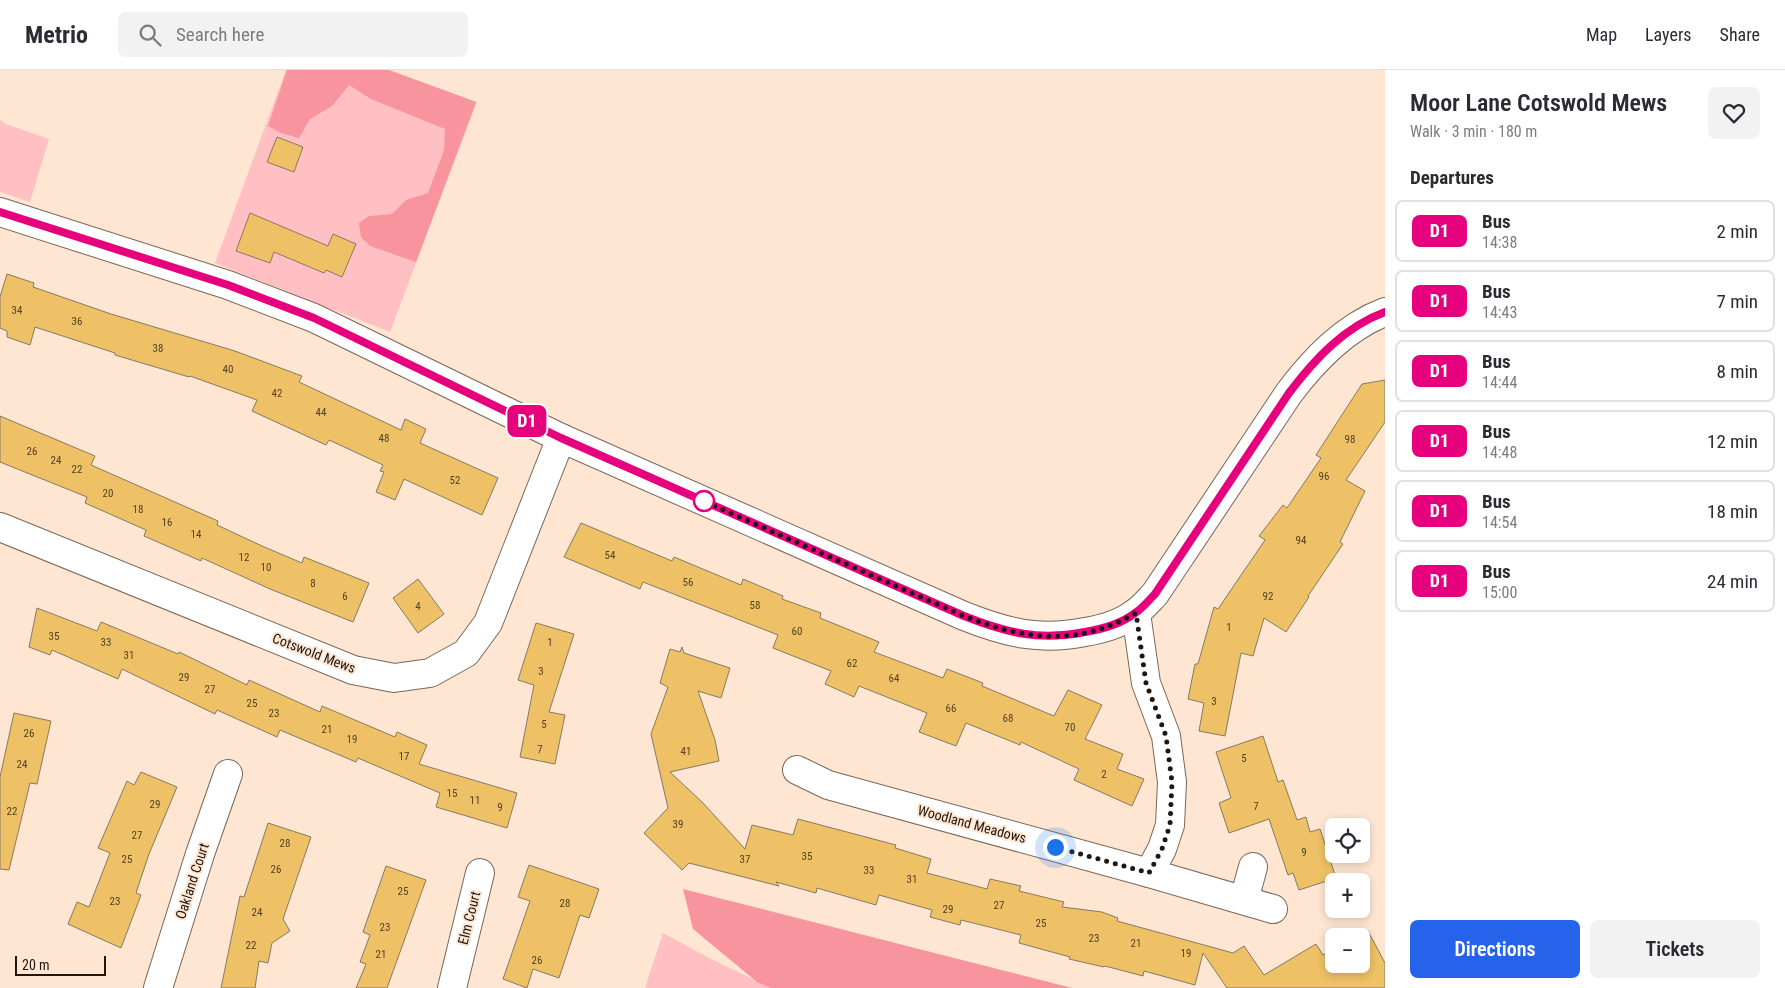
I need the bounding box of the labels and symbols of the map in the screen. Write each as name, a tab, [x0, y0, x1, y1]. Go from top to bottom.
house number: 34	[12, 304, 23, 317]
house number: 36	[72, 315, 82, 328]
house number: 38	[153, 342, 163, 355]
house number: 40	[223, 363, 233, 376]
house number: 42	[272, 387, 282, 400]
line badge: D1	[504, 405, 550, 437]
house number: 44	[316, 406, 327, 419]
house number: 48	[379, 432, 389, 445]
house number: 98	[1345, 433, 1355, 446]
house number: 26	[27, 445, 37, 458]
house number: 24	[51, 454, 62, 467]
house number: 22	[72, 463, 82, 476]
house number: 96	[1319, 470, 1329, 483]
house number: 52	[450, 474, 460, 487]
house number: 20	[103, 487, 113, 500]
unlabelled marker	[693, 490, 715, 512]
house number: 18	[133, 503, 143, 516]
house number: 16	[162, 516, 172, 529]
house number: 14	[191, 528, 202, 541]
house number: 94	[1296, 534, 1307, 547]
house number: 54	[605, 549, 616, 562]
house number: 12	[239, 551, 249, 564]
house number: 10	[261, 561, 271, 574]
house number: 56	[683, 576, 693, 589]
house number: 8	[310, 577, 316, 590]
house number: 6	[342, 590, 348, 603]
house number: 92	[1263, 590, 1273, 603]
house number: 58	[750, 599, 760, 612]
house number: 4	[415, 600, 421, 613]
house number: 1	[1226, 621, 1232, 634]
house number: 60	[792, 625, 802, 638]
house number: 35	[49, 630, 59, 643]
street label: Cotswold Mews	[270, 630, 358, 676]
house number: 33	[101, 636, 111, 649]
house number: 1	[547, 636, 553, 649]
house number: 31	[124, 649, 134, 662]
house number: 62	[847, 657, 857, 670]
house number: 3	[538, 665, 544, 678]
house number: 29	[179, 671, 189, 684]
house number: 64	[889, 672, 900, 685]
house number: 27	[205, 683, 215, 696]
house number: 3	[1211, 695, 1217, 708]
house number: 25	[247, 697, 257, 710]
house number: 66	[946, 702, 956, 715]
house number: 23	[269, 707, 279, 720]
house number: 68	[1003, 712, 1013, 725]
house number: 5	[541, 718, 547, 731]
house number: 70	[1065, 721, 1075, 734]
house number: 21	[322, 723, 332, 736]
house number: 26	[24, 727, 34, 740]
house number: 19	[347, 733, 357, 746]
house number: 7	[537, 743, 543, 756]
house number: 41	[681, 745, 691, 758]
house number: 17	[399, 750, 409, 763]
house number: 5	[1241, 752, 1247, 765]
house number: 24	[17, 758, 28, 771]
house number: 2	[1101, 768, 1107, 781]
house number: 15	[447, 787, 457, 800]
house number: 11	[470, 794, 480, 807]
house number: 29	[150, 798, 160, 811]
house number: 7	[1253, 800, 1259, 813]
house number: 9	[497, 801, 503, 814]
street label: Woodland Meadows	[916, 802, 1028, 846]
house number: 22	[7, 805, 17, 818]
house number: 39	[673, 818, 683, 831]
house number: 27	[132, 829, 142, 842]
your location	[1043, 835, 1068, 860]
house number: 28	[280, 837, 290, 850]
street label: Oakland Court	[172, 841, 212, 921]
house number: 9	[1301, 846, 1307, 859]
house number: 35	[802, 850, 812, 863]
house number: 25	[122, 853, 132, 866]
house number: 37	[740, 853, 750, 866]
house number: 26	[271, 863, 281, 876]
house number: 33	[864, 864, 874, 877]
house number: 31	[907, 873, 917, 886]
house number: 25	[398, 885, 408, 898]
street label: Elm Court	[455, 890, 483, 946]
house number: 23	[110, 895, 120, 908]
house number: 28	[560, 897, 570, 910]
house number: 27	[994, 899, 1004, 912]
house number: 29	[943, 903, 953, 916]
house number: 24	[252, 906, 263, 919]
house number: 25	[1036, 917, 1046, 930]
house number: 23	[380, 921, 390, 934]
house number: 23	[1089, 932, 1099, 945]
house number: 21	[1131, 937, 1141, 950]
house number: 22	[246, 939, 256, 952]
house number: 19	[1181, 947, 1191, 960]
house number: 21	[376, 948, 386, 961]
scale bar	[15, 953, 106, 976]
house number: 26	[532, 954, 542, 967]

